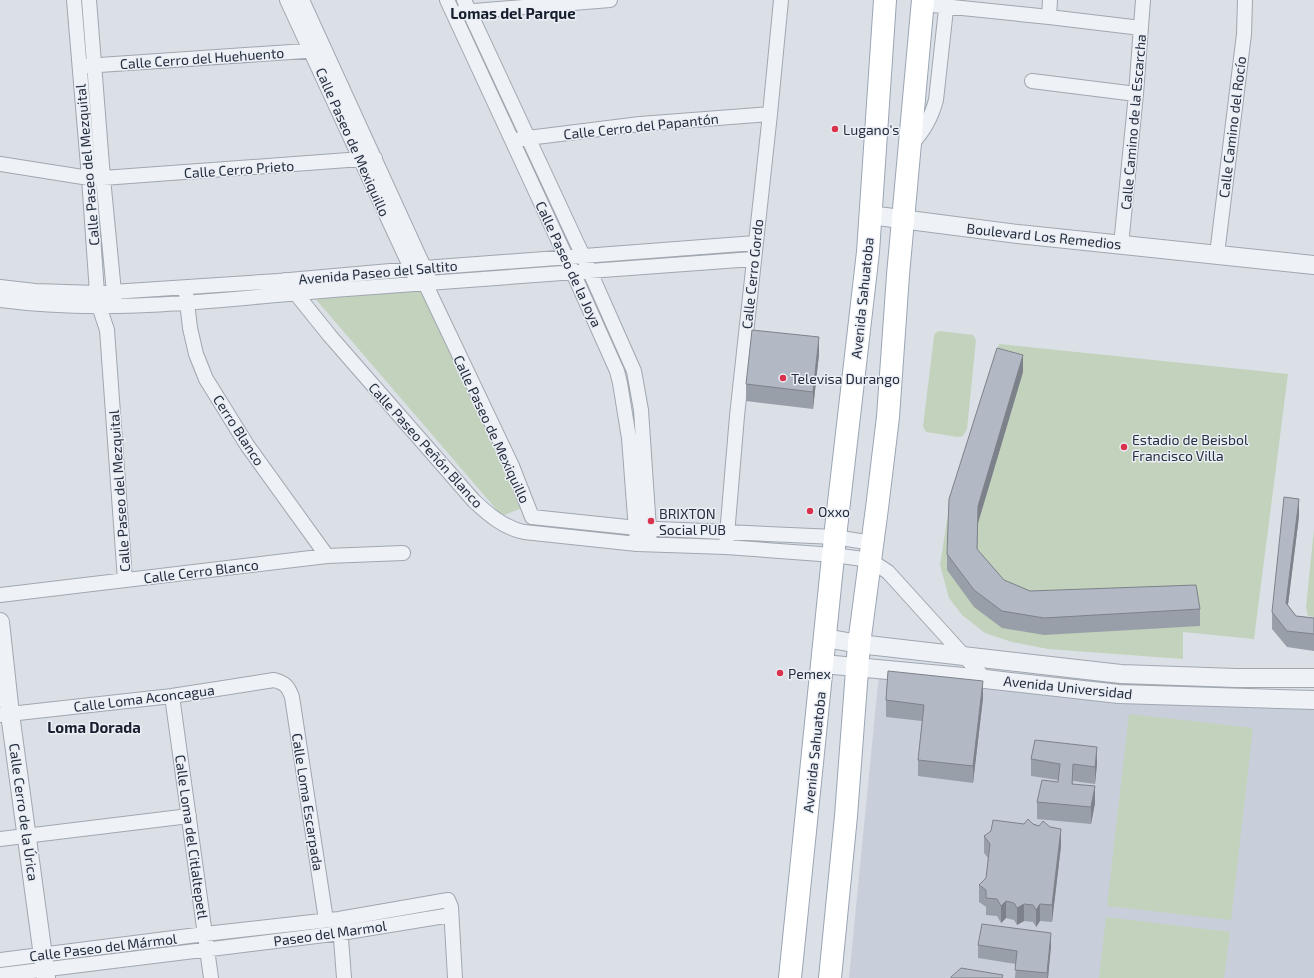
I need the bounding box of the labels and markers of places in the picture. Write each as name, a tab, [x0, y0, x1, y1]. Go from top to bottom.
place label: Lugano's	[843, 121, 899, 138]
marker: Lugano's	[830, 124, 840, 134]
place label: Televisa Durango	[791, 370, 900, 387]
marker: Televisa Durango	[778, 373, 788, 383]
place label: Estadio de Beisbol Francisco Villa	[1132, 431, 1249, 464]
marker: Estadio de Beisbol Francisco Villa	[1119, 442, 1129, 452]
place label: Oxxo	[818, 503, 850, 520]
place label: BRIXTON Social PUB	[659, 505, 726, 538]
marker: Oxxo	[805, 506, 815, 516]
marker: BRIXTON Social PUB	[646, 516, 656, 526]
place label: Pemex	[788, 665, 831, 682]
marker: Pemex	[775, 668, 785, 678]

